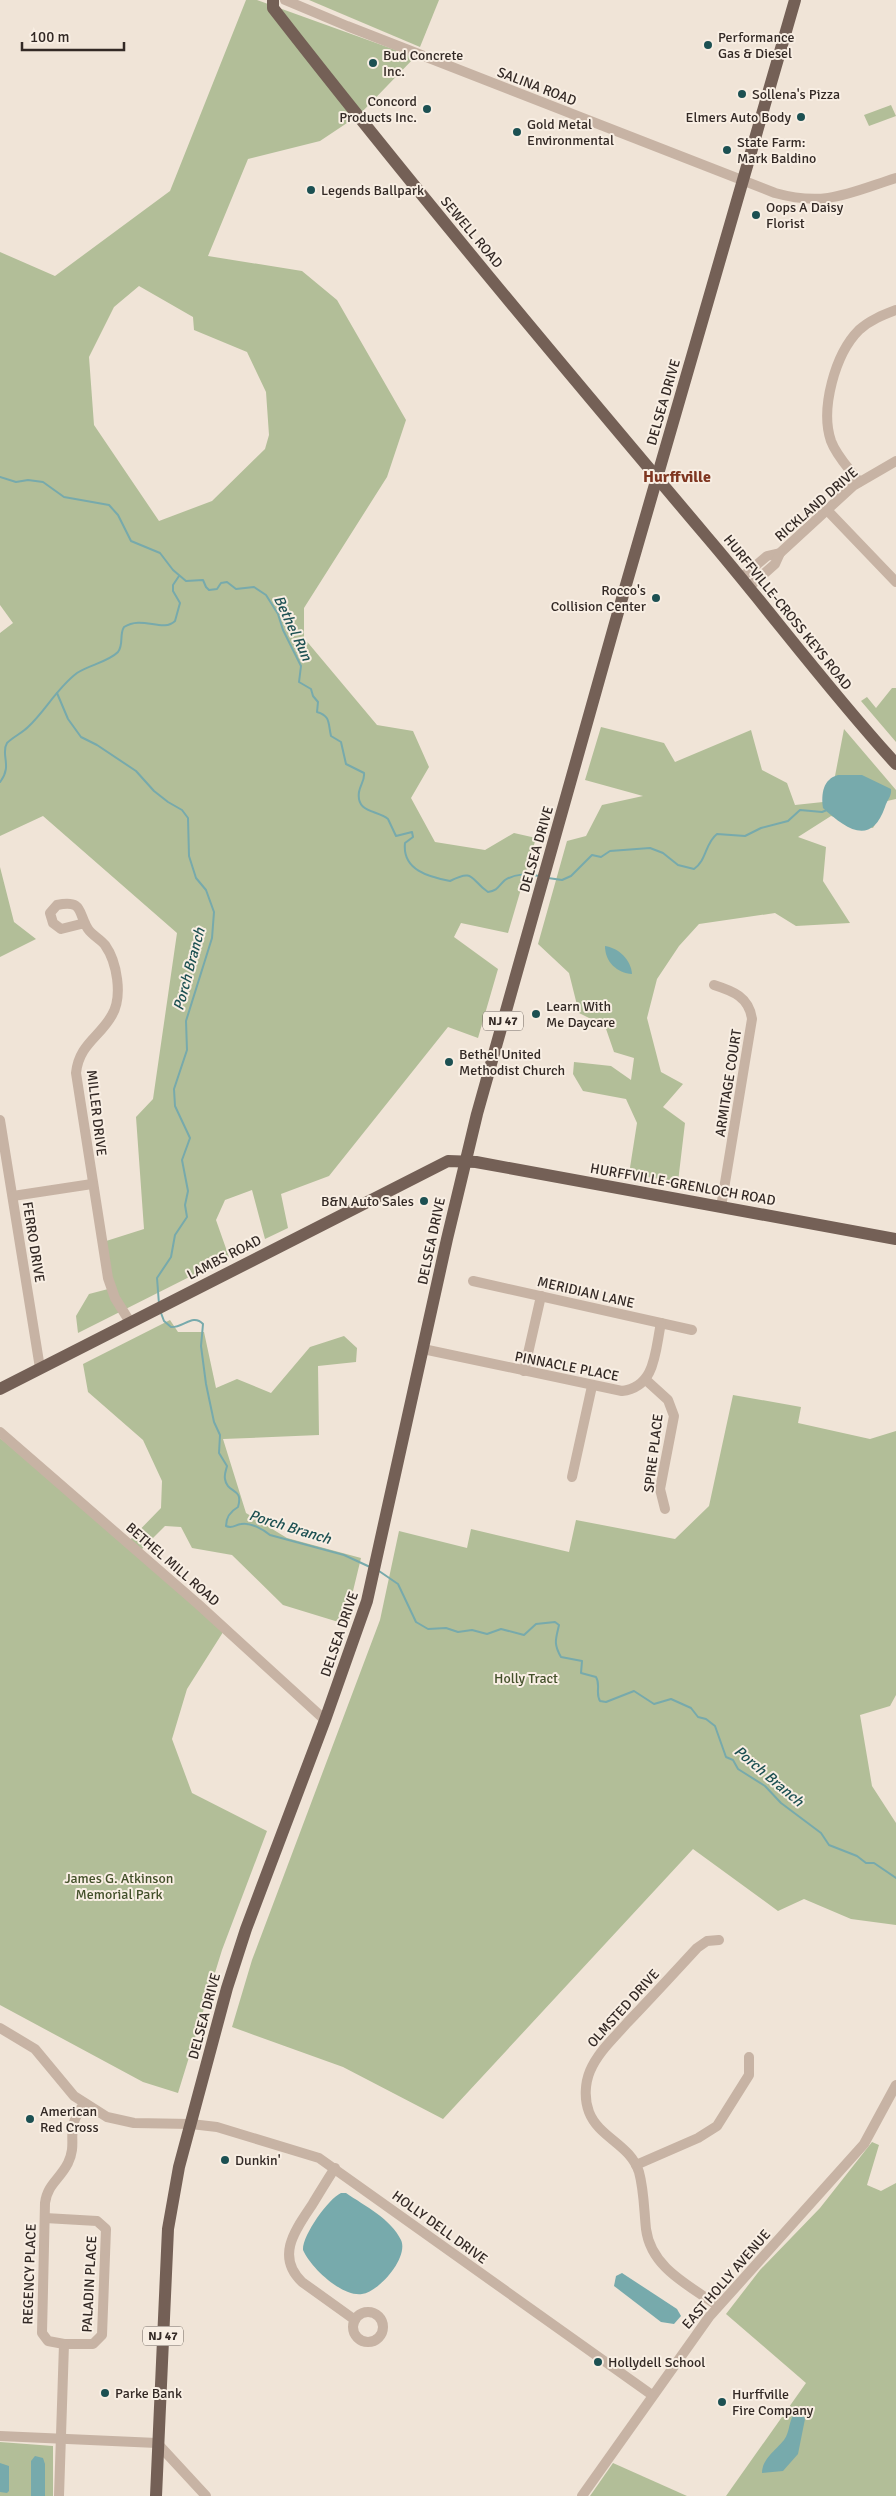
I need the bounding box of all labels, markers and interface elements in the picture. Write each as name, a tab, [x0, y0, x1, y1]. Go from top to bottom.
scale bar	[22, 20, 125, 52]
text: 100 m	[30, 28, 70, 46]
place label: Performance Gas & Diesel	[718, 29, 795, 62]
marker: Performance Gas & Diesel	[702, 39, 714, 51]
place label: Bud Concrete Inc.	[383, 47, 463, 80]
marker: Bud Concrete Inc.	[367, 57, 379, 69]
street label: SALINA ROAD	[495, 64, 579, 109]
place label: Sollena's Pizza	[752, 86, 840, 103]
marker: Sollena's Pizza	[736, 88, 748, 100]
place label: Concord Products Inc.	[339, 93, 417, 126]
marker: Concord Products Inc.	[421, 103, 433, 115]
place label: Elmers Auto Body	[686, 109, 791, 126]
marker: Elmers Auto Body	[795, 111, 807, 123]
place label: Gold Metal Environmental	[527, 116, 614, 149]
marker: Gold Metal Environmental	[511, 126, 523, 138]
place label: State Farm: Mark Baldino	[737, 134, 816, 167]
marker: State Farm: Mark Baldino	[721, 144, 733, 156]
place label: Legends Ballpark	[321, 182, 424, 199]
marker: Legends Ballpark	[305, 184, 317, 196]
street label: SEWELL ROAD	[437, 193, 506, 271]
place label: Oops A Daisy Florist	[766, 199, 844, 232]
marker: Oops A Daisy Florist	[750, 209, 762, 221]
street label: DELSEA DRIVE	[643, 357, 684, 447]
street label: RICKLAND DRIVE	[771, 464, 861, 545]
district label: Hurffville	[643, 467, 711, 487]
street label: HURFFVILLE-CROSS KEYS ROAD	[720, 531, 855, 693]
place label: Rocco's Collision Center	[551, 582, 647, 615]
water label: Bethel Run	[270, 592, 316, 664]
marker: Rocco's Collision Center	[650, 592, 662, 604]
street label: DELSEA DRIVE	[516, 804, 557, 894]
water label: Porch Branch	[169, 925, 209, 1012]
place label: Learn With Me Daycare	[546, 998, 615, 1031]
marker: Learn With Me Daycare	[530, 1008, 542, 1020]
road number: NJ 47	[483, 1011, 523, 1030]
street label: ARMITAGE COURT	[712, 1028, 745, 1138]
place label: Bethel United Methodist Church	[459, 1046, 565, 1079]
marker: Bethel United Methodist Church	[443, 1056, 455, 1068]
street label: MILLER DRIVE	[83, 1069, 110, 1157]
street label: HURFFVILLE-GRENLOCH ROAD	[589, 1160, 777, 1209]
place label: B&N Auto Sales	[321, 1193, 414, 1210]
marker: B&N Auto Sales	[418, 1195, 430, 1207]
street label: DELSEA DRIVE	[414, 1196, 449, 1286]
street label: FERRO DRIVE	[19, 1200, 48, 1284]
street label: LAMBS ROAD	[184, 1231, 264, 1283]
street label: MERIDIAN LANE	[536, 1273, 636, 1312]
street label: PINNACLE PLACE	[513, 1348, 621, 1385]
street label: SPIRE PLACE	[640, 1413, 667, 1493]
water label: Porch Branch	[247, 1506, 334, 1548]
street label: BETHEL MILL ROAD	[122, 1519, 223, 1610]
street label: DELSEA DRIVE	[317, 1589, 362, 1679]
park label: Holly Tract	[494, 1670, 558, 1687]
water label: Porch Branch	[731, 1742, 808, 1811]
park label: James G. Atkinson Memorial Park	[65, 1870, 173, 1903]
street label: OLMSTED DRIVE	[584, 1966, 663, 2051]
street label: DELSEA DRIVE	[185, 1971, 224, 2061]
place label: American Red Cross	[40, 2103, 99, 2136]
marker: American Red Cross	[24, 2113, 36, 2125]
place label: Dunkin'	[235, 2152, 281, 2169]
marker: Dunkin'	[219, 2154, 231, 2166]
street label: HOLLY DELL DRIVE	[389, 2187, 491, 2268]
street label: REGENCY PLACE	[19, 2223, 40, 2325]
street label: EAST HOLLY AVENUE	[679, 2226, 774, 2333]
street label: PALADIN PLACE	[78, 2235, 101, 2333]
road number: NJ 47	[143, 2326, 183, 2346]
place label: Hollydell School	[608, 2354, 705, 2371]
marker: Hollydell School	[592, 2356, 604, 2368]
place label: Parke Bank	[115, 2385, 182, 2402]
place label: Hurffville Fire Company	[732, 2386, 814, 2419]
marker: Parke Bank	[99, 2387, 111, 2399]
marker: Hurffville Fire Company	[716, 2396, 728, 2408]

